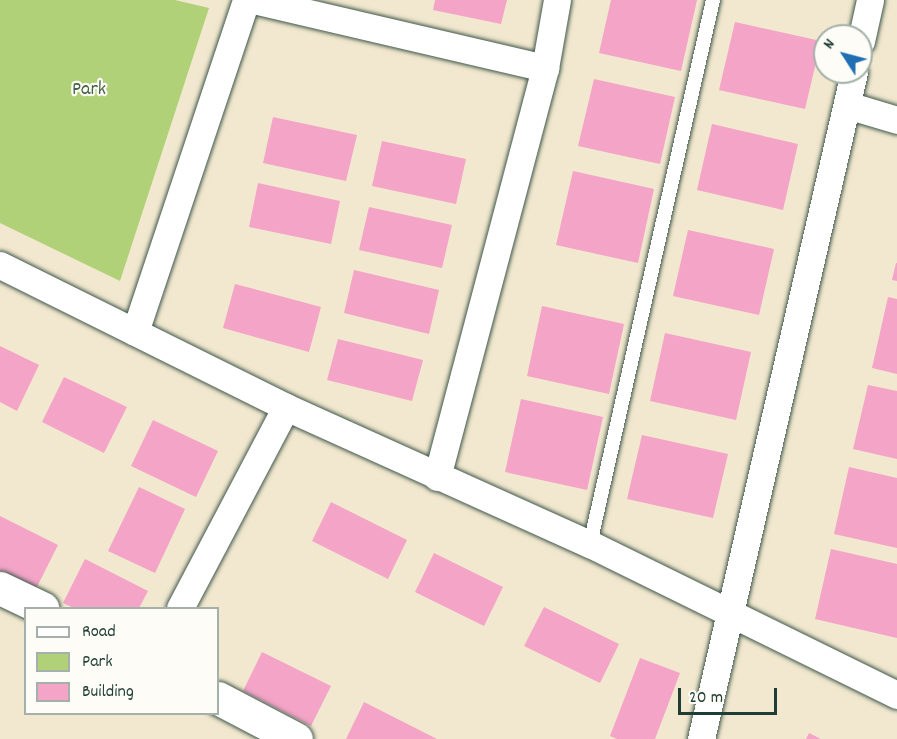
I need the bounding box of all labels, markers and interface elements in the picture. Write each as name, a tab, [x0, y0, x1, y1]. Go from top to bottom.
north arrow	[813, 24, 873, 84]
text: N	[818, 34, 841, 54]
park label: Park	[72, 78, 106, 102]
legend	[24, 607, 219, 715]
text: Road	[82, 620, 116, 645]
text: Park	[82, 650, 113, 675]
scale bar	[681, 676, 780, 714]
text: Building	[82, 680, 134, 705]
text: 20 m	[689, 686, 723, 711]

